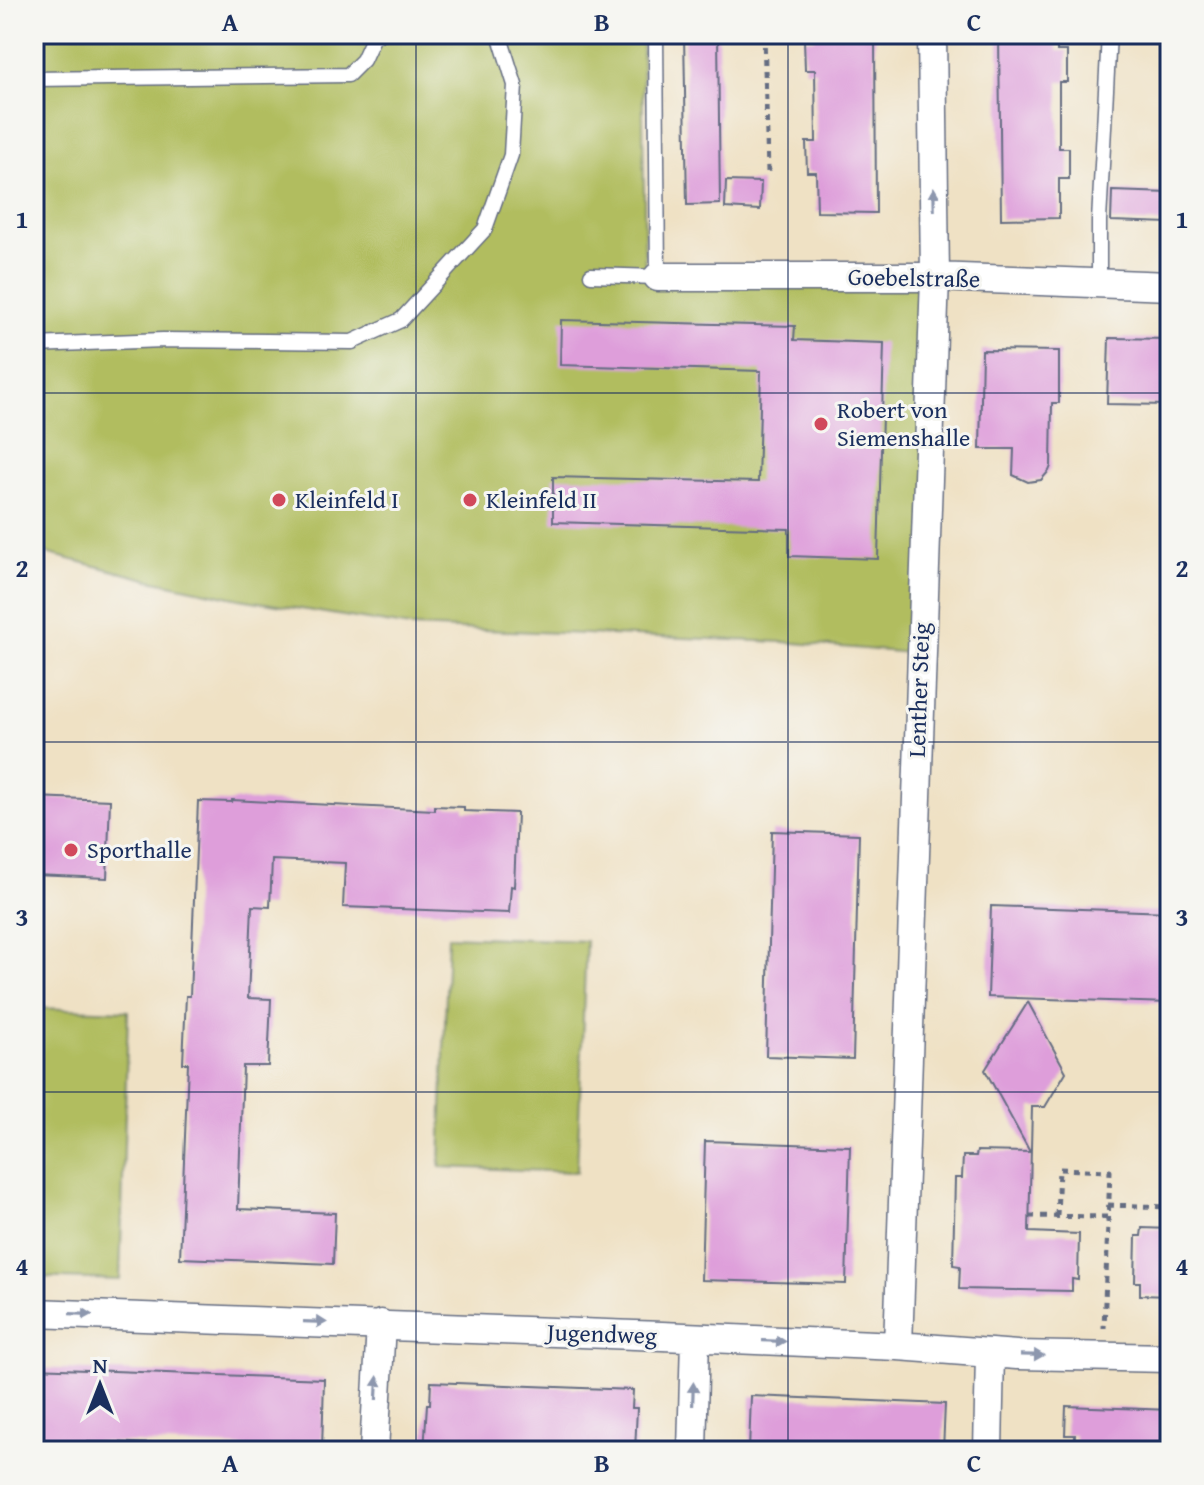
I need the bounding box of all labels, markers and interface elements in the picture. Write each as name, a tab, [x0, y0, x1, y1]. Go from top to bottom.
text: A	[222, 2, 239, 41]
text: B	[594, 2, 610, 41]
text: C	[967, 2, 981, 41]
one-way arrow	[928, 186, 940, 211]
text: 1	[15, 199, 29, 238]
text: 1	[1175, 199, 1189, 238]
street label: Goebelstraße	[848, 259, 981, 296]
place label: Robert von Siemenshalle	[837, 392, 970, 455]
marker: Robert von Siemenshalle	[812, 415, 830, 433]
place label: Kleinfeld I	[295, 482, 399, 517]
place label: Kleinfeld II	[486, 482, 597, 517]
marker: Kleinfeld I	[270, 491, 288, 509]
marker: Kleinfeld II	[461, 491, 479, 509]
text: 2	[15, 548, 29, 587]
text: 2	[1175, 548, 1189, 587]
street label: Lenther Steig	[899, 622, 938, 758]
place label: Sporthalle	[87, 832, 192, 867]
marker: Sporthalle	[62, 841, 80, 859]
text: 3	[15, 897, 29, 936]
text: 3	[1175, 897, 1189, 936]
text: 4	[15, 1246, 29, 1285]
text: 4	[1175, 1246, 1189, 1285]
one-way arrow	[69, 1308, 94, 1321]
street label: Jugendweg	[544, 1314, 658, 1353]
one-way arrow	[303, 1316, 328, 1329]
one-way arrow	[762, 1335, 787, 1348]
north arrow	[60, 1345, 140, 1425]
text: N	[93, 1349, 108, 1381]
one-way arrow	[1020, 1349, 1045, 1362]
one-way arrow	[371, 1375, 384, 1400]
one-way arrow	[687, 1381, 700, 1406]
text: A	[222, 1443, 239, 1482]
text: B	[594, 1443, 610, 1482]
text: C	[967, 1443, 981, 1482]

